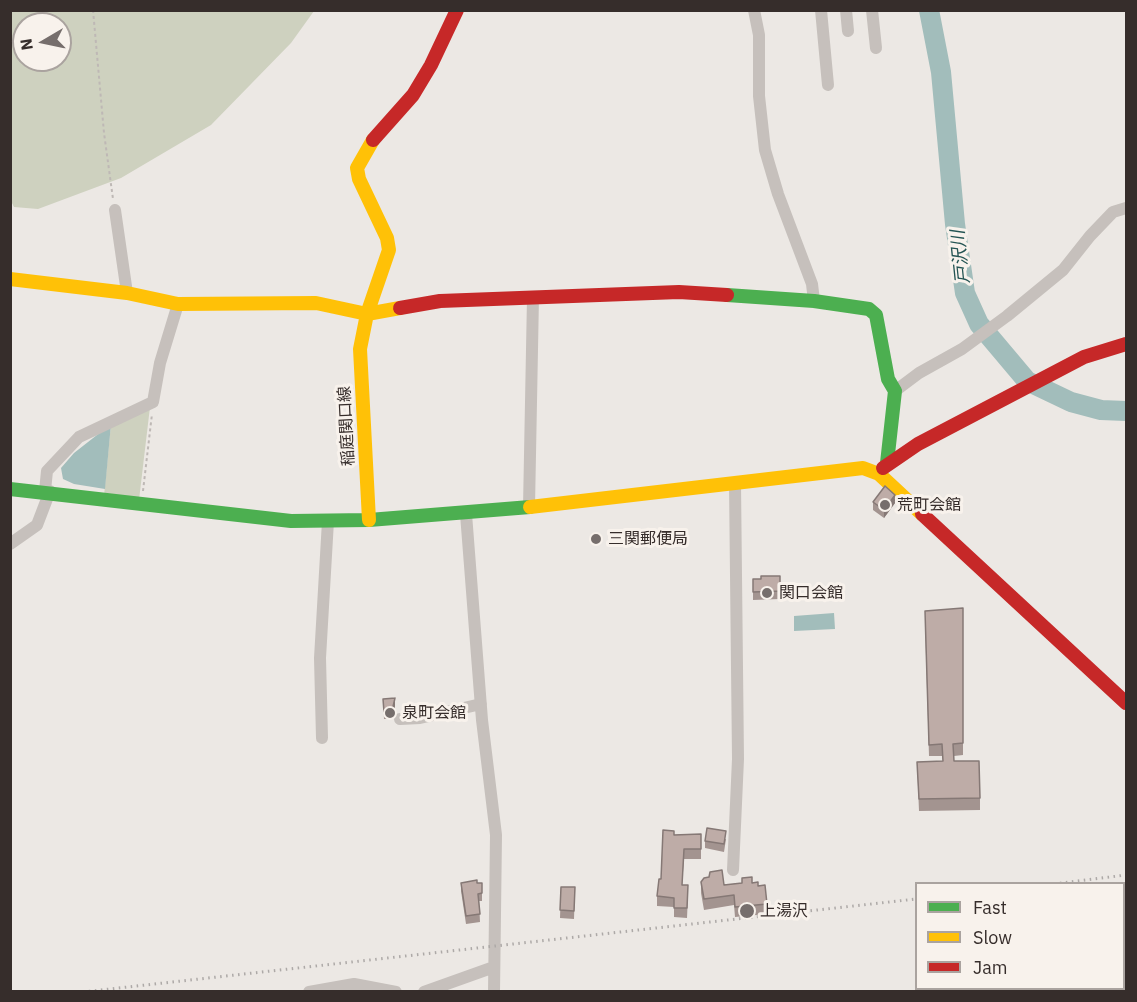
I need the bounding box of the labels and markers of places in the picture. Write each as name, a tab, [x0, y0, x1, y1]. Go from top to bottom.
place label: 荒町会館	[897, 495, 961, 515]
marker: 荒町会館	[878, 498, 892, 512]
place label: 三関郵便局	[608, 529, 688, 549]
marker: 三関郵便局	[589, 532, 603, 546]
place label: 関口会館	[779, 583, 843, 603]
marker: 関口会館	[760, 586, 774, 600]
place label: 泉町会館	[402, 703, 466, 723]
marker: 泉町会館	[383, 706, 397, 720]
place label: 上湯沢	[760, 901, 808, 921]
marker: 上湯沢	[738, 902, 756, 920]

